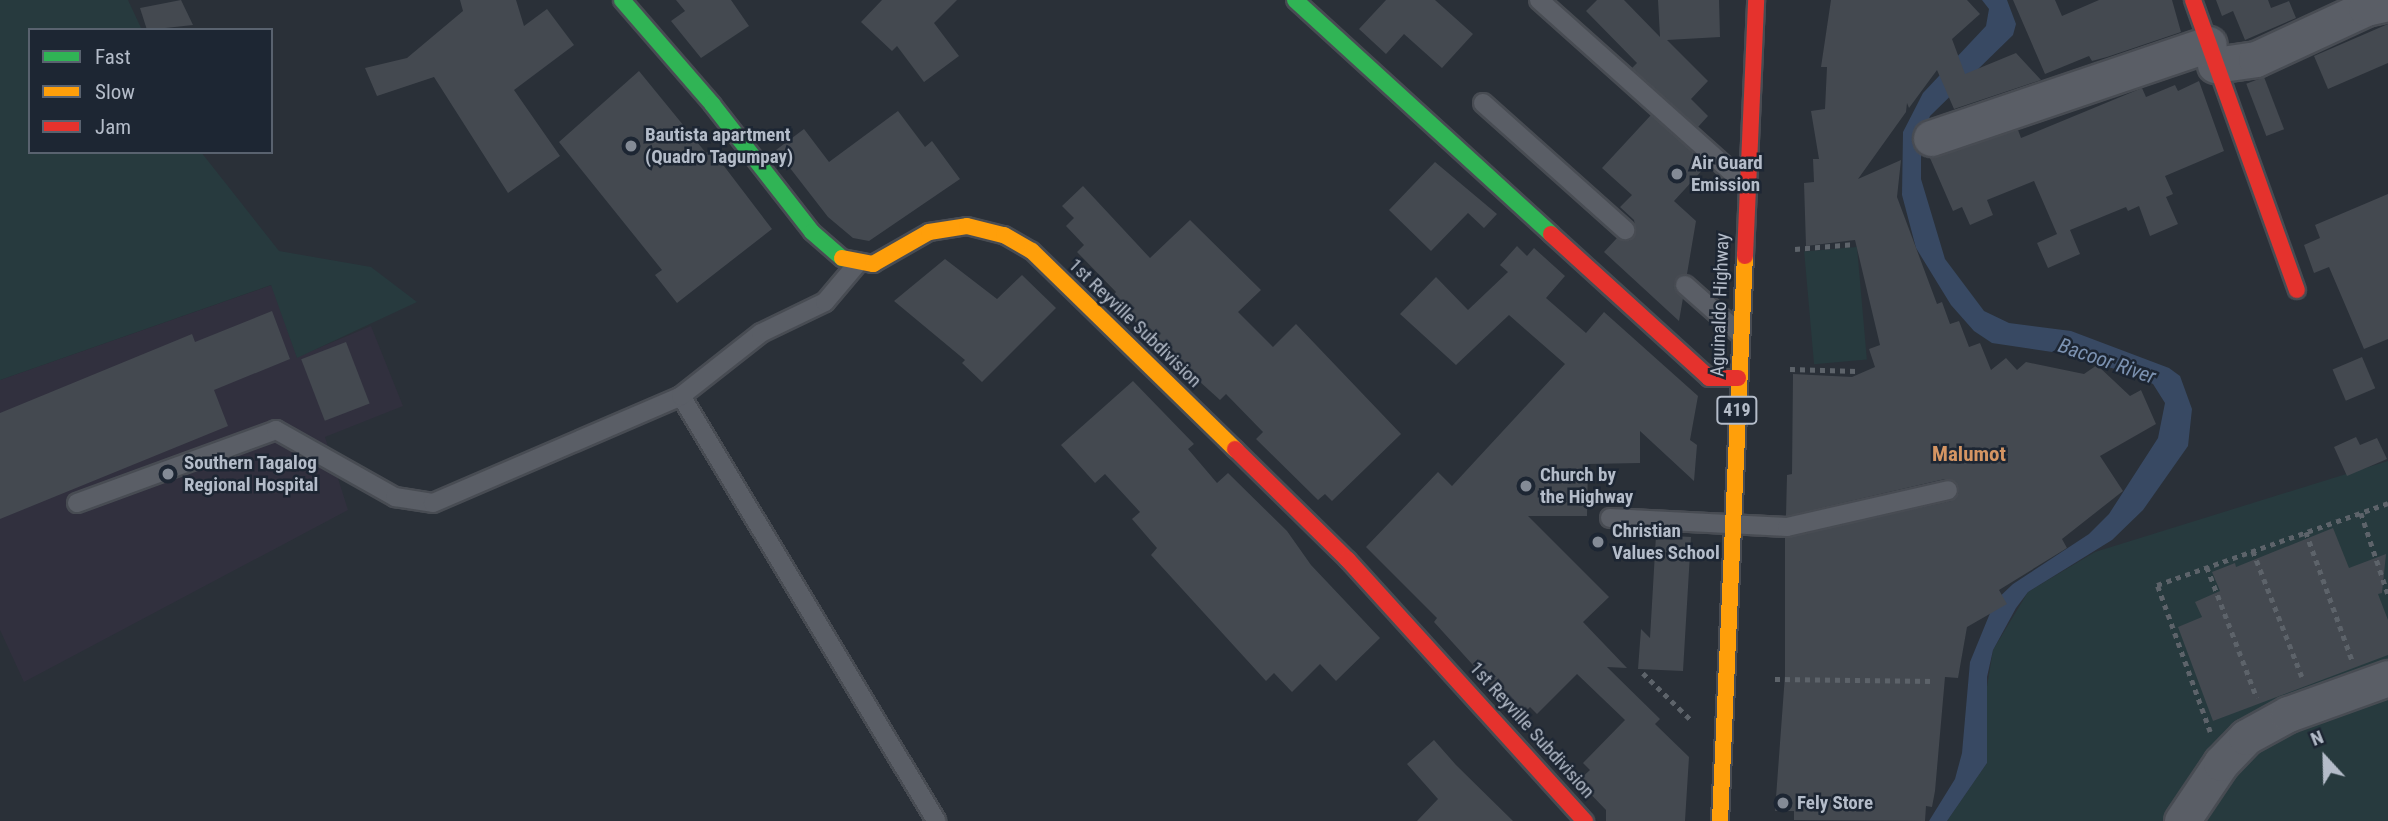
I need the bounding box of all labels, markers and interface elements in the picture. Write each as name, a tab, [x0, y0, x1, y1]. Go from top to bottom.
legend	[28, 28, 273, 154]
text: Fast	[95, 45, 131, 69]
text: Slow	[95, 80, 135, 104]
text: Jam	[95, 115, 131, 139]
place label: Bautista apartment (Quadro Tagumpay)	[645, 124, 794, 168]
marker: Bautista apartment (Quadro Tagumpay)	[623, 138, 639, 154]
place label: Air Guard Emission	[1691, 152, 1763, 196]
marker: Air Guard Emission	[1669, 166, 1685, 182]
street label: Aguinaldo Highway	[1706, 233, 1734, 377]
street label: 1st Reyville Subdivision	[1064, 254, 1206, 392]
water label: Bacoor River	[2055, 333, 2159, 389]
road number: 419	[1716, 396, 1758, 424]
district label: Malumot	[1932, 441, 2006, 467]
place label: Southern Tagalog Regional Hospital	[184, 452, 318, 496]
marker: Southern Tagalog Regional Hospital	[158, 464, 178, 484]
place label: Church by the Highway	[1540, 464, 1633, 508]
marker: Church by the Highway	[1518, 478, 1534, 494]
place label: Christian Values School	[1612, 520, 1720, 564]
marker: Christian Values School	[1590, 534, 1606, 550]
street label: 1st Reyville Subdivision	[1465, 657, 1599, 803]
north arrow	[2290, 723, 2360, 793]
text: N	[2307, 725, 2327, 751]
place label: Fely Store	[1797, 792, 1873, 814]
marker: Fely Store	[1775, 795, 1791, 811]

